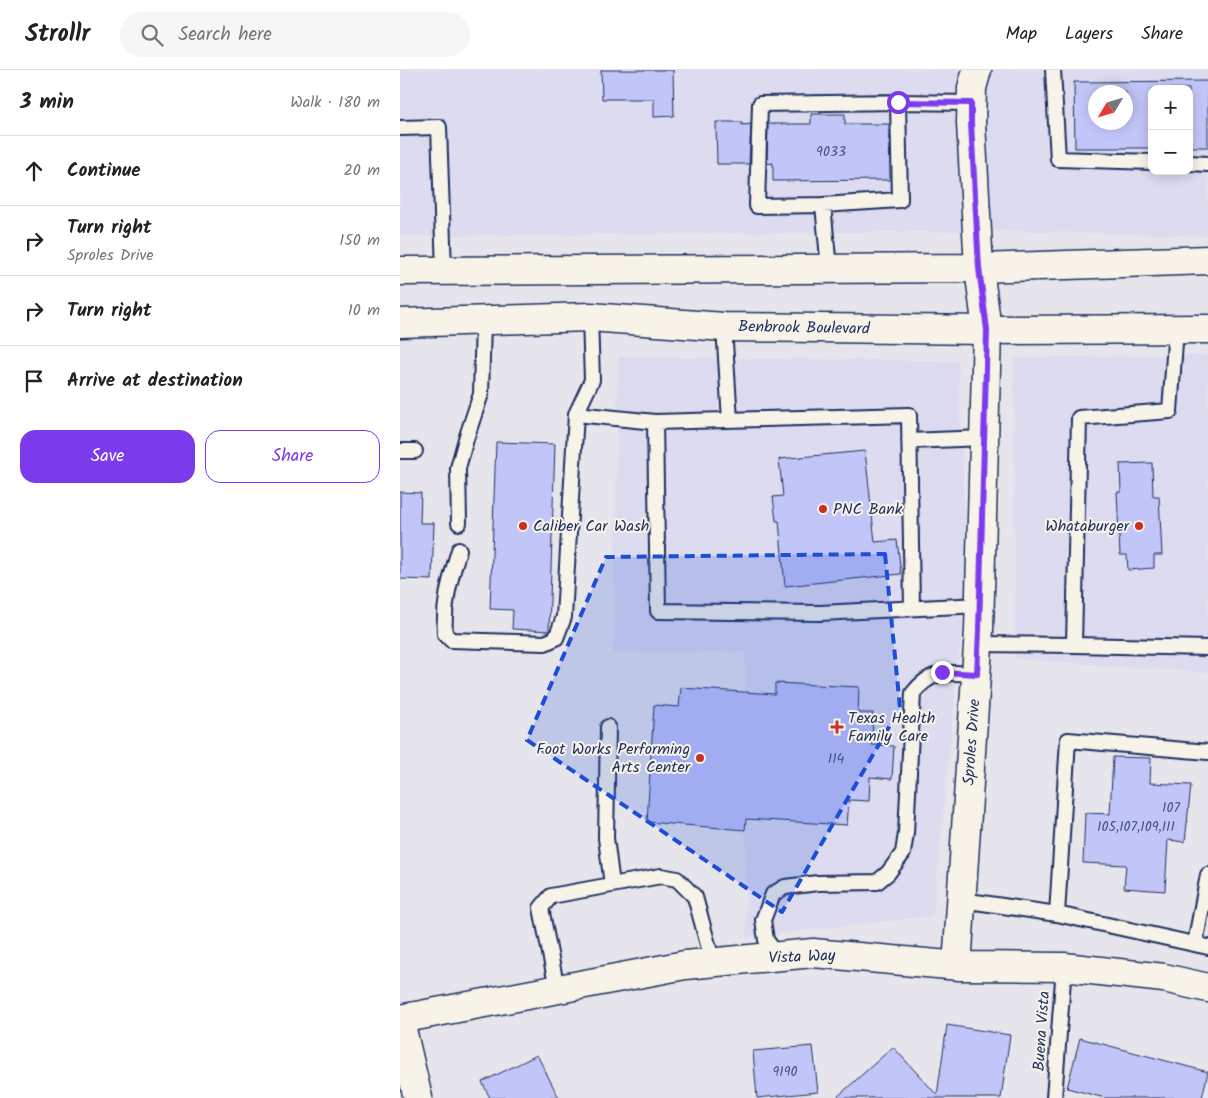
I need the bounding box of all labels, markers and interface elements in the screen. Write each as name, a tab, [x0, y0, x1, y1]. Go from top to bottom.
search box	[120, 12, 470, 57]
text: Strollr	[25, 15, 90, 54]
text: Search here	[178, 20, 272, 50]
text: Map	[1006, 20, 1037, 49]
text: Layers	[1065, 20, 1113, 49]
text: Share	[1141, 20, 1183, 49]
icon: search	[138, 21, 166, 49]
north arrow	[1088, 85, 1133, 130]
map controls	[1148, 85, 1193, 175]
button: +	[1148, 85, 1193, 130]
text: 3 min	[20, 86, 74, 119]
text: Walk · 180 m	[290, 90, 380, 115]
route start	[887, 91, 910, 114]
button: −	[1148, 130, 1193, 175]
house number: 9033	[816, 141, 846, 163]
text: Continue	[67, 156, 140, 186]
icon: ahead	[20, 157, 48, 185]
text: 20 m	[344, 158, 380, 183]
text: Turn right	[67, 213, 152, 243]
icon: right	[20, 227, 48, 255]
text: 150 m	[339, 228, 380, 253]
text: Sproles Drive	[67, 243, 153, 268]
text: Turn right	[67, 296, 152, 326]
icon: right	[20, 297, 48, 325]
text: 10 m	[348, 298, 380, 323]
street label: Benbrook Boulevard	[738, 314, 871, 342]
text: Arrive at destination	[67, 366, 243, 396]
icon: arrive	[20, 367, 48, 395]
button: Save	[20, 430, 195, 483]
button: Share	[205, 430, 380, 483]
place label: PNC Bank	[833, 497, 903, 522]
marker: PNC Bank	[817, 503, 829, 515]
place label: Caliber Car Wash	[533, 514, 649, 539]
place label: Whataburger	[1045, 514, 1131, 539]
marker: Caliber Car Wash	[517, 520, 529, 532]
marker: Whataburger	[1133, 520, 1145, 532]
route end	[931, 661, 954, 684]
street label: Sproles Drive	[957, 698, 987, 786]
place label: Texas Health Family Care	[848, 706, 935, 749]
marker: Texas Health Family Care	[830, 720, 844, 734]
place label: Foot Works Performing Arts Center	[536, 737, 692, 780]
house number: 114	[828, 748, 845, 770]
marker: Foot Works Performing Arts Center	[694, 752, 706, 764]
house number: 107	[1162, 797, 1180, 819]
house number: 105,107,109,111	[1097, 816, 1175, 838]
street label: Vista Way	[768, 943, 836, 971]
street label: Buena Vista	[1027, 990, 1057, 1072]
house number: 9190	[772, 1061, 798, 1083]

